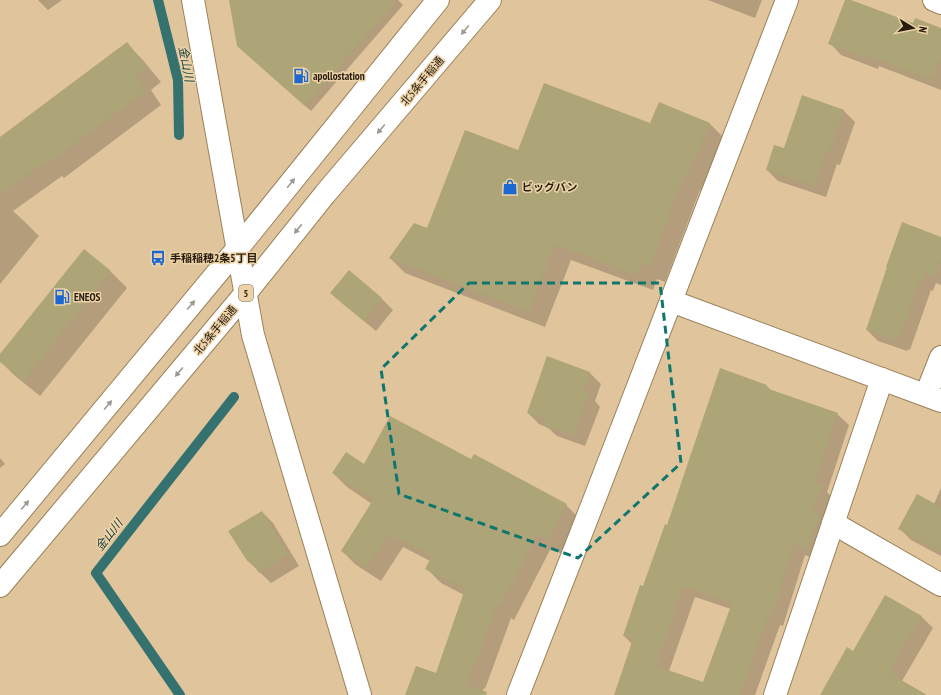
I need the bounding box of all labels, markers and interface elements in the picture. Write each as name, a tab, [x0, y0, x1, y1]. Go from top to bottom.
north arrow	[893, 8, 933, 48]
one-way arrow	[460, 24, 469, 35]
text: N	[915, 26, 930, 34]
water label: 金山川	[176, 45, 198, 85]
street label: 北5条手稲通	[397, 54, 447, 108]
fuel station icon: apollostation	[292, 67, 310, 85]
place label: apollostation	[313, 69, 365, 83]
one-way arrow	[376, 124, 385, 134]
one-way arrow	[286, 177, 295, 188]
shop icon: ビッグバン	[501, 178, 519, 196]
place label: ビッグバン	[522, 180, 578, 194]
one-way arrow	[293, 223, 302, 234]
bus stop icon: 手稲稲穂2条5丁目	[149, 249, 167, 267]
place label: 手稲稲穂2条5丁目	[170, 251, 258, 265]
road number: 5	[239, 285, 253, 301]
fuel station icon: ENEOS	[53, 288, 71, 306]
place label: ENEOS	[74, 290, 100, 304]
one-way arrow	[186, 300, 195, 311]
street label: 北5条手稲通	[190, 303, 240, 357]
one-way arrow	[175, 367, 184, 377]
one-way arrow	[103, 400, 112, 411]
one-way arrow	[20, 500, 29, 511]
water label: 金山川	[92, 514, 127, 553]

